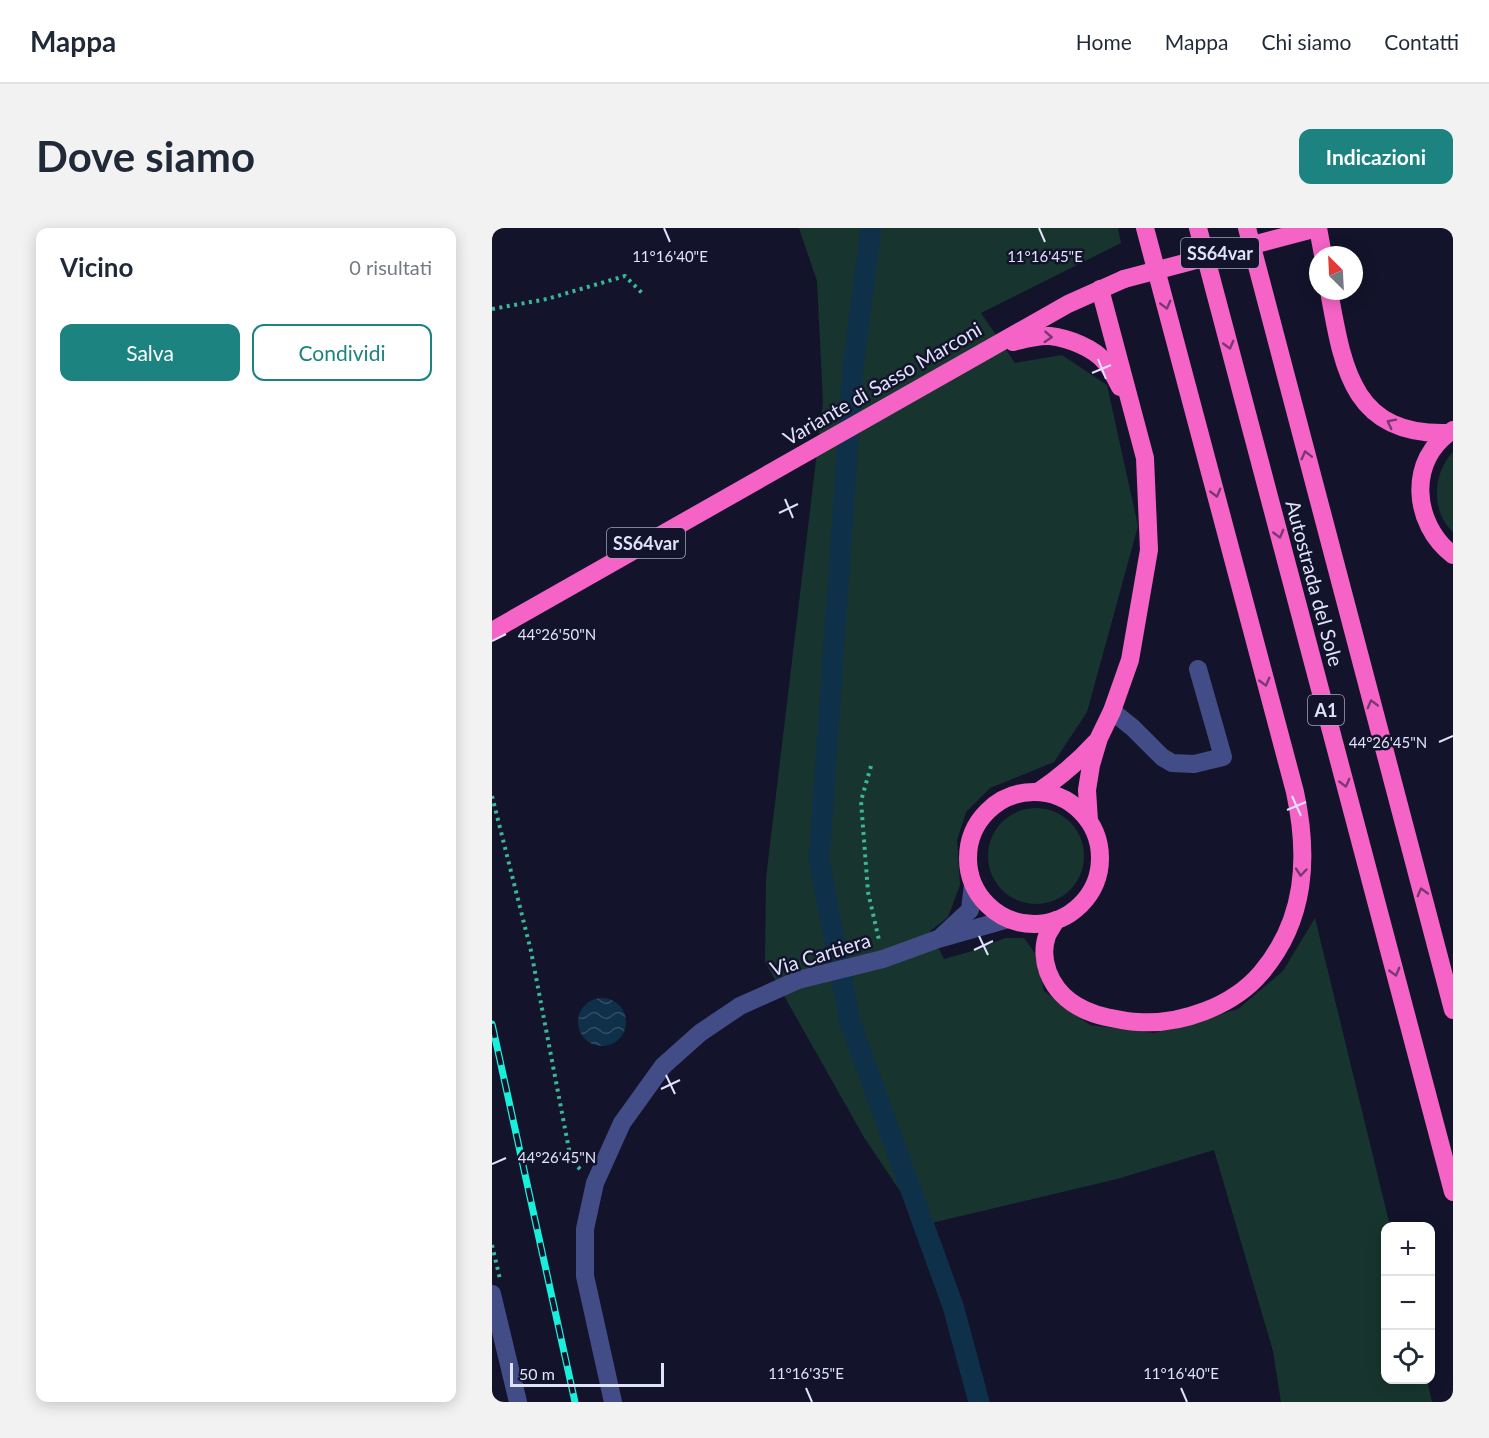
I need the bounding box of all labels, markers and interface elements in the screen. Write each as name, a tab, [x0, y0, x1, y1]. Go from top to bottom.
text: Mappa	[30, 24, 116, 58]
text: Home	[1076, 29, 1132, 54]
text: Mappa	[1165, 29, 1228, 54]
text: Chi siamo	[1261, 29, 1351, 54]
text: Contatti	[1384, 29, 1459, 54]
button: Indicazioni	[1299, 129, 1453, 184]
text: Dove siamo	[36, 131, 255, 181]
road number: SS64var	[1181, 238, 1259, 268]
north arrow	[1309, 246, 1363, 300]
text: 11°16'40"E	[632, 247, 708, 265]
text: 11°16'45"E	[1007, 247, 1083, 265]
text: Vicino	[60, 251, 133, 283]
text: 0 risultati	[349, 255, 432, 279]
one-way arrow	[1159, 299, 1171, 310]
street label: Variante di Sasso Marconi	[779, 316, 985, 450]
button: Salva	[60, 324, 240, 381]
button: Condividi	[252, 324, 432, 381]
one-way arrow	[1044, 331, 1053, 344]
one-way arrow	[1222, 340, 1235, 350]
one-way arrow	[1387, 419, 1397, 430]
one-way arrow	[1300, 450, 1313, 460]
one-way arrow	[1209, 488, 1222, 498]
street label: Autostrada del Sole	[1281, 497, 1349, 669]
road number: SS64var	[607, 528, 685, 558]
one-way arrow	[1272, 528, 1284, 539]
text: 44°26'50"N	[518, 625, 596, 643]
one-way arrow	[1258, 677, 1271, 687]
road number: A1	[1308, 695, 1344, 725]
one-way arrow	[1366, 699, 1379, 709]
text: 44°26'45"N	[1349, 733, 1427, 751]
one-way arrow	[1338, 778, 1350, 788]
one-way arrow	[1295, 868, 1308, 877]
one-way arrow	[1416, 888, 1429, 898]
street label: Via Cartiera	[767, 927, 873, 981]
one-way arrow	[1387, 967, 1400, 977]
text: 44°26'45"N	[518, 1148, 596, 1166]
map controls	[1381, 1222, 1435, 1384]
button: +	[1381, 1222, 1435, 1276]
button: −	[1381, 1276, 1435, 1330]
button: locate	[1381, 1330, 1435, 1384]
scale bar	[510, 1360, 664, 1388]
text: 50 m	[519, 1364, 555, 1383]
text: 11°16'35"E	[768, 1364, 844, 1382]
text: 11°16'40"E	[1143, 1364, 1219, 1382]

